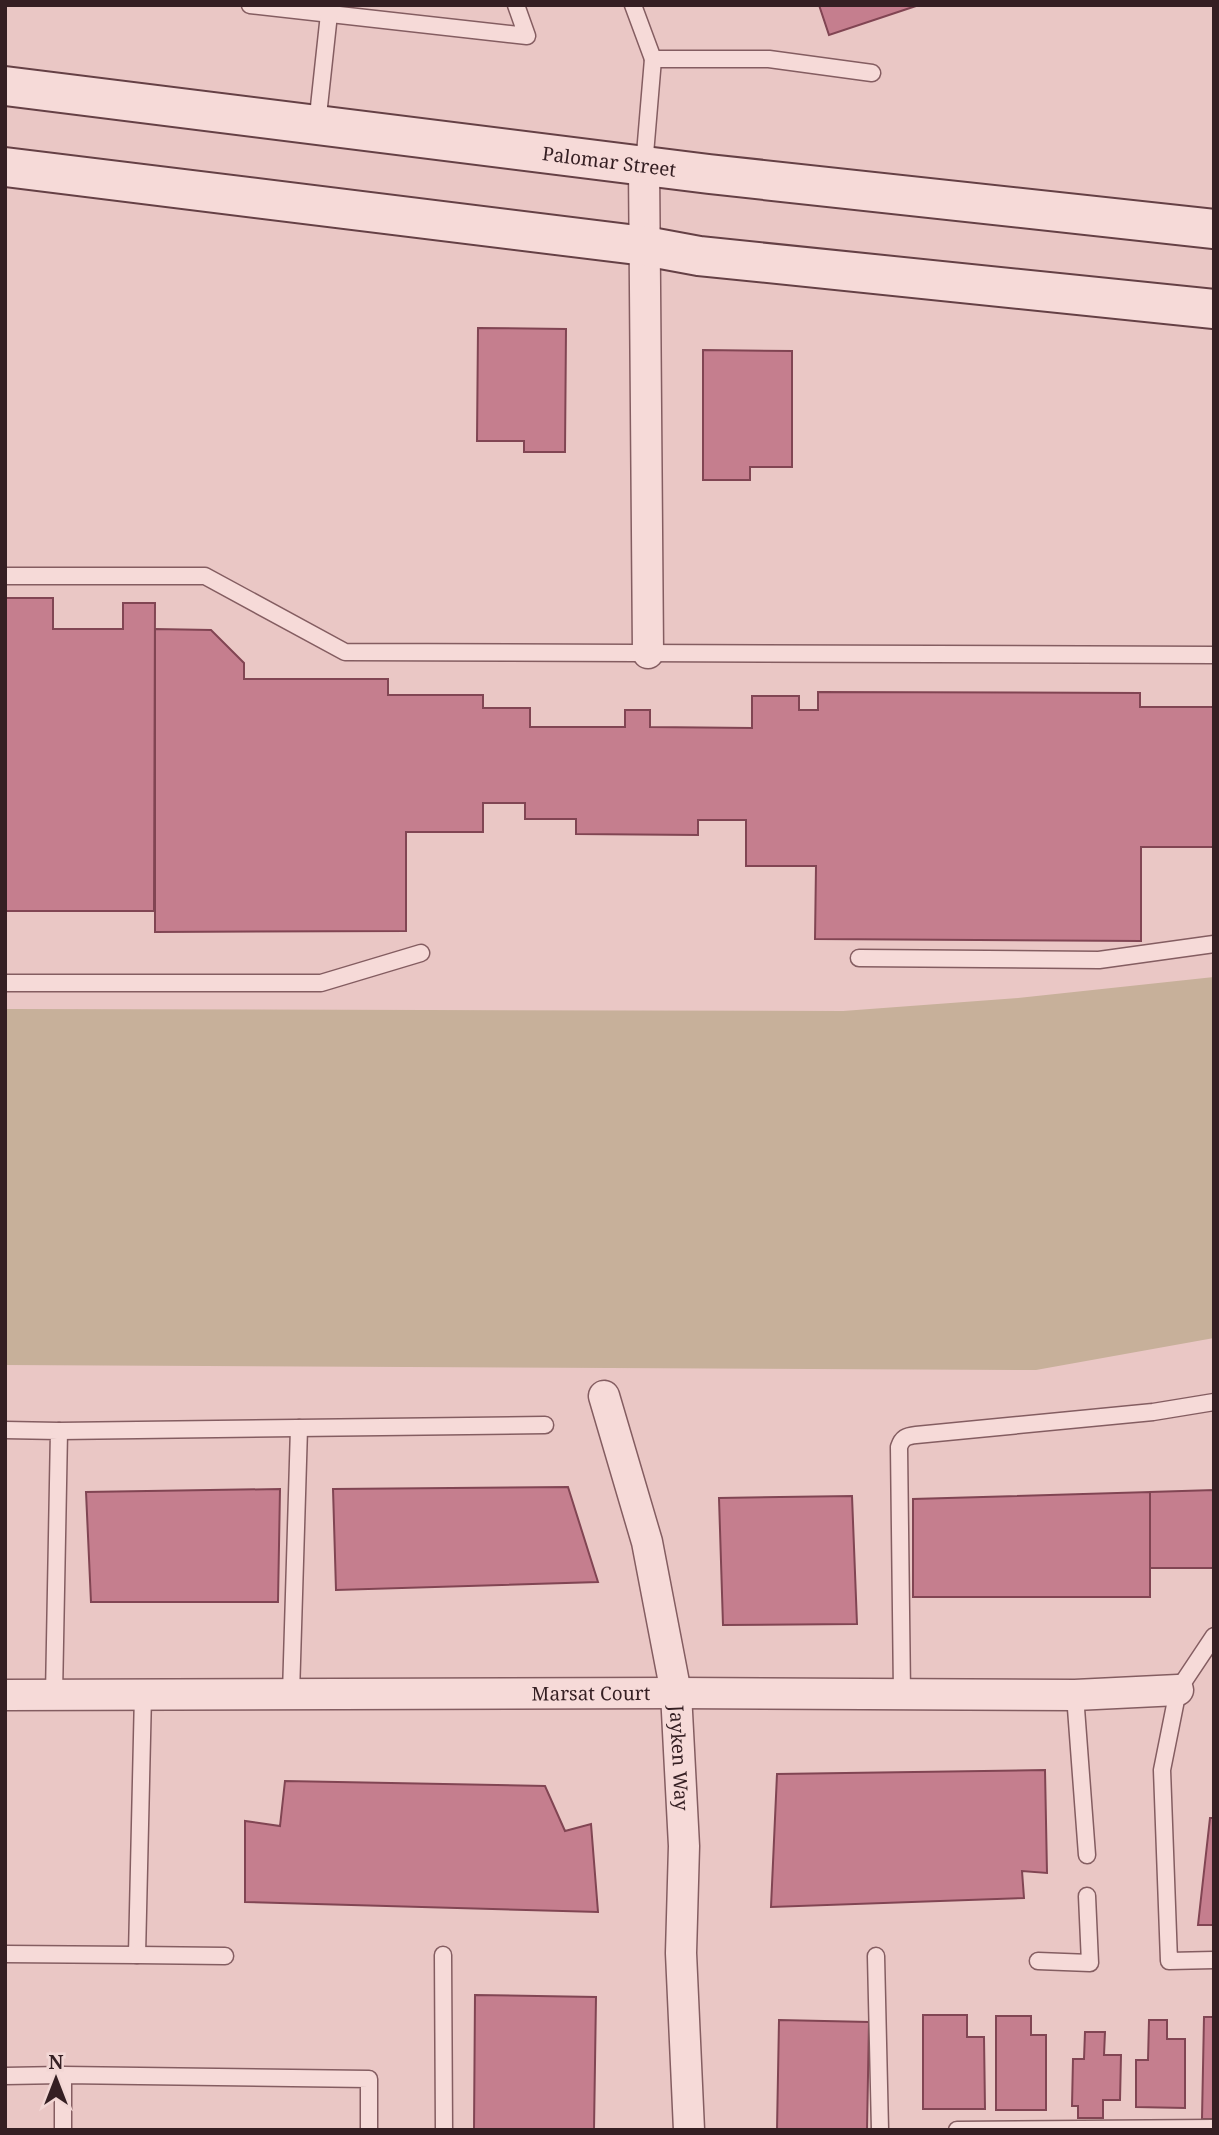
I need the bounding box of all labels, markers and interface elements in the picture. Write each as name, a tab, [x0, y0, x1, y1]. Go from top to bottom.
street label: Palomar Street	[541, 140, 678, 183]
street label: Marsat Court	[532, 1680, 651, 1706]
street label: Jayken Way	[664, 1704, 695, 1812]
north arrow	[21, 2044, 91, 2114]
text: N	[49, 2049, 64, 2075]

